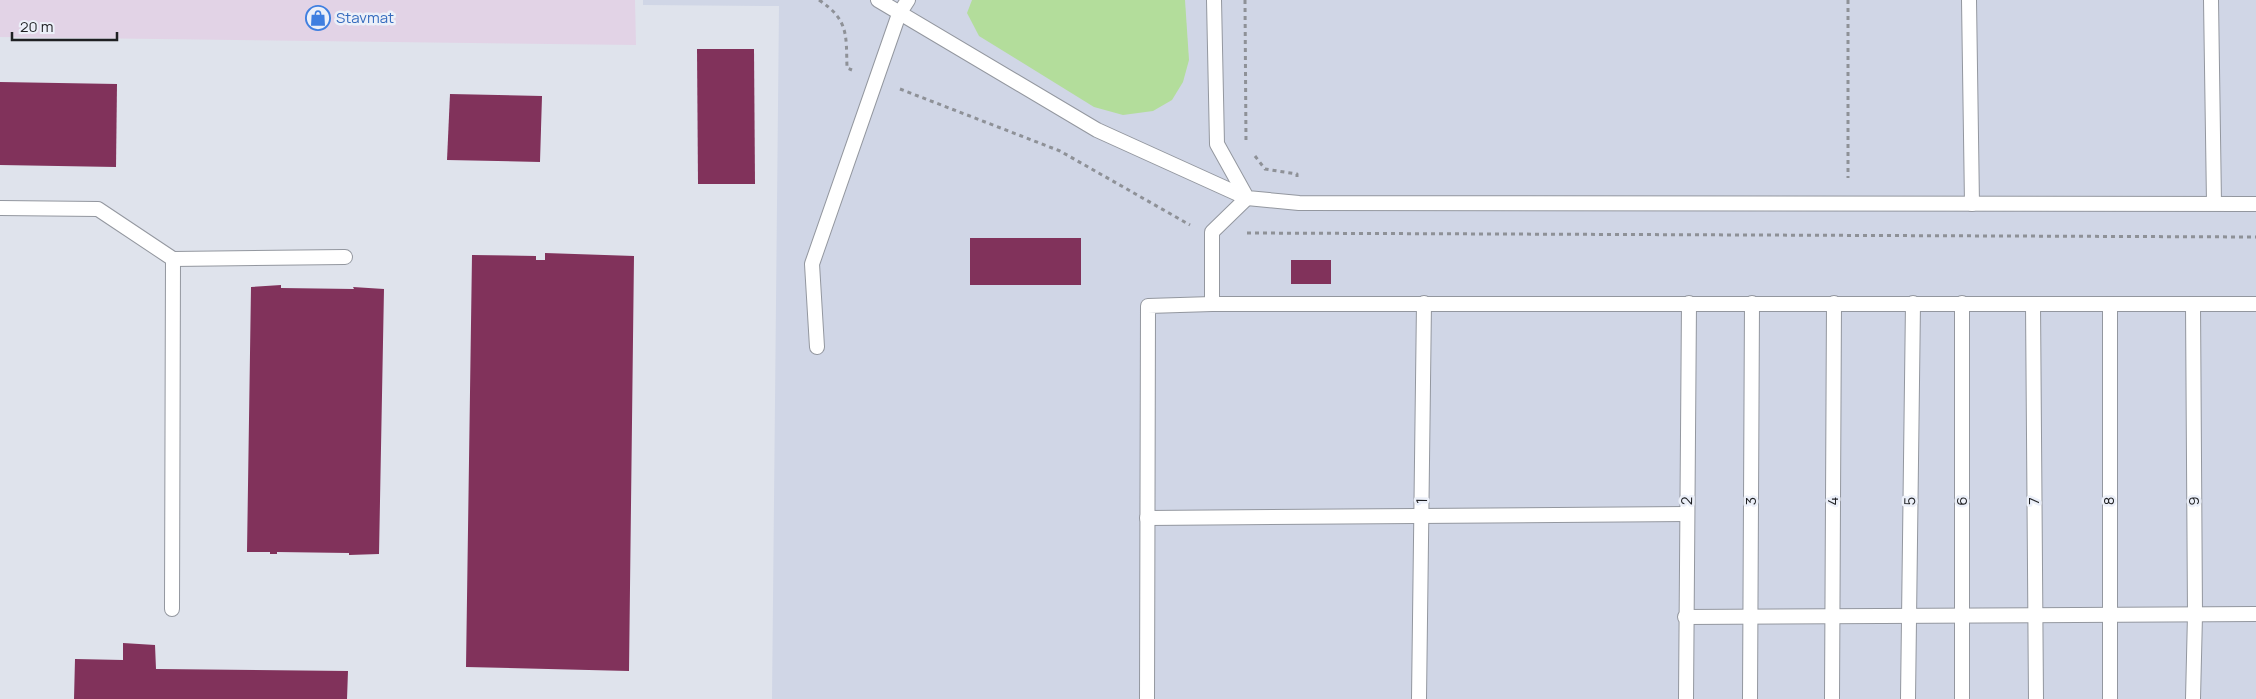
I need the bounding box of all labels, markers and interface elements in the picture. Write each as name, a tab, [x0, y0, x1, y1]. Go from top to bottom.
shop icon: Stavmat	[305, 5, 331, 31]
place label: Stavmat	[336, 7, 394, 28]
scale bar	[12, 10, 118, 42]
text: 20 m	[20, 16, 53, 37]
street label: 4	[1822, 496, 1843, 505]
street label: 5	[1899, 496, 1920, 506]
street label: 6	[1951, 496, 1972, 506]
street label: 9	[2183, 496, 2204, 506]
street label: 2	[1676, 497, 1697, 505]
street label: 3	[1740, 497, 1761, 505]
street label: 7	[2023, 497, 2044, 505]
street label: 8	[2098, 497, 2119, 505]
street label: 1	[1411, 498, 1432, 504]

